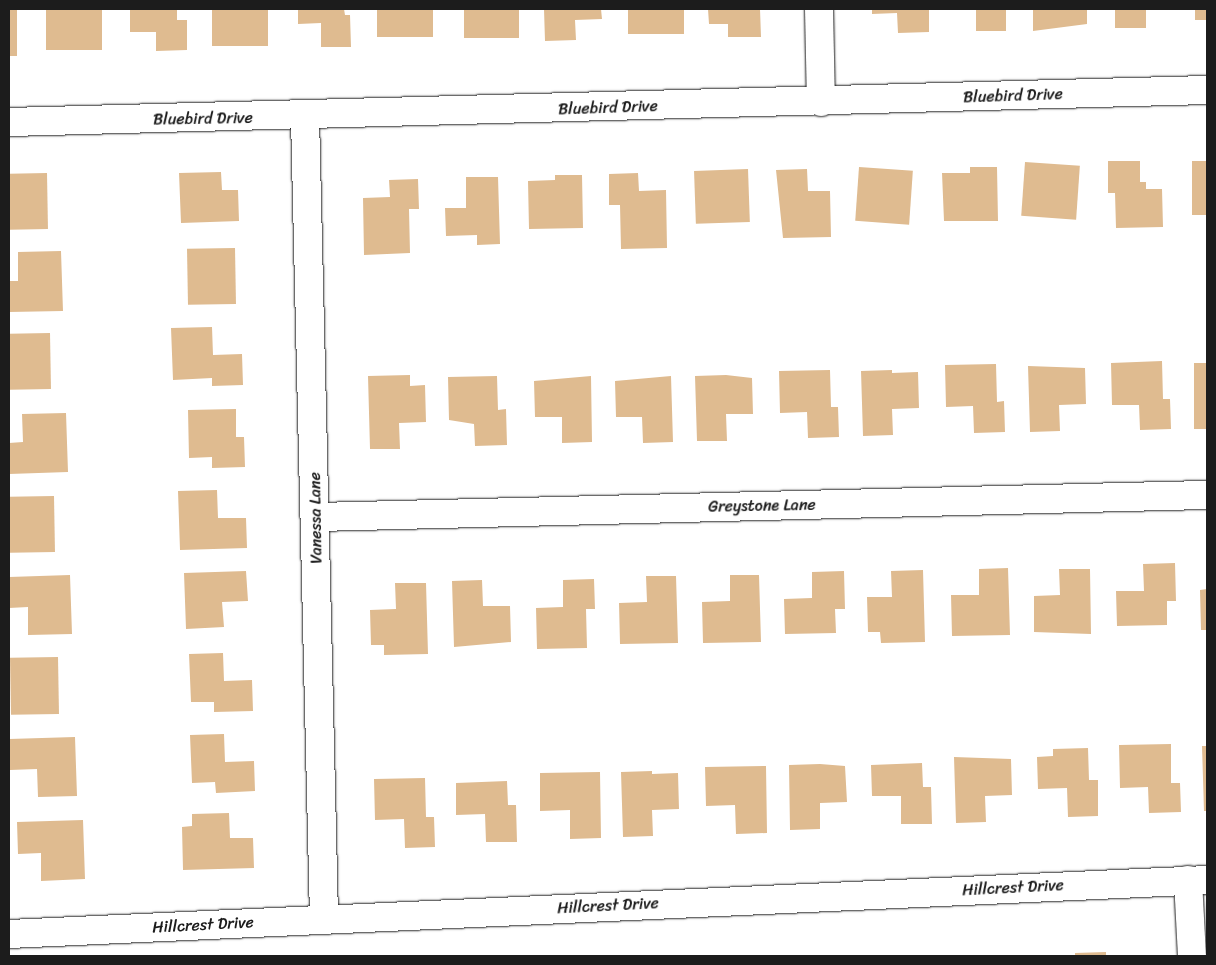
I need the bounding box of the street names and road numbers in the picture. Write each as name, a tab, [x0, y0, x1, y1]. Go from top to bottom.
street label: Bluebird Drive	[963, 85, 1063, 107]
street label: Bluebird Drive	[558, 97, 658, 119]
street label: Bluebird Drive	[153, 109, 253, 129]
street label: Vanessa Lane	[306, 472, 326, 564]
street label: Greystone Lane	[708, 495, 816, 517]
street label: Hillcrest Drive	[962, 876, 1064, 900]
street label: Hillcrest Drive	[557, 894, 659, 918]
street label: Hillcrest Drive	[152, 913, 254, 937]

